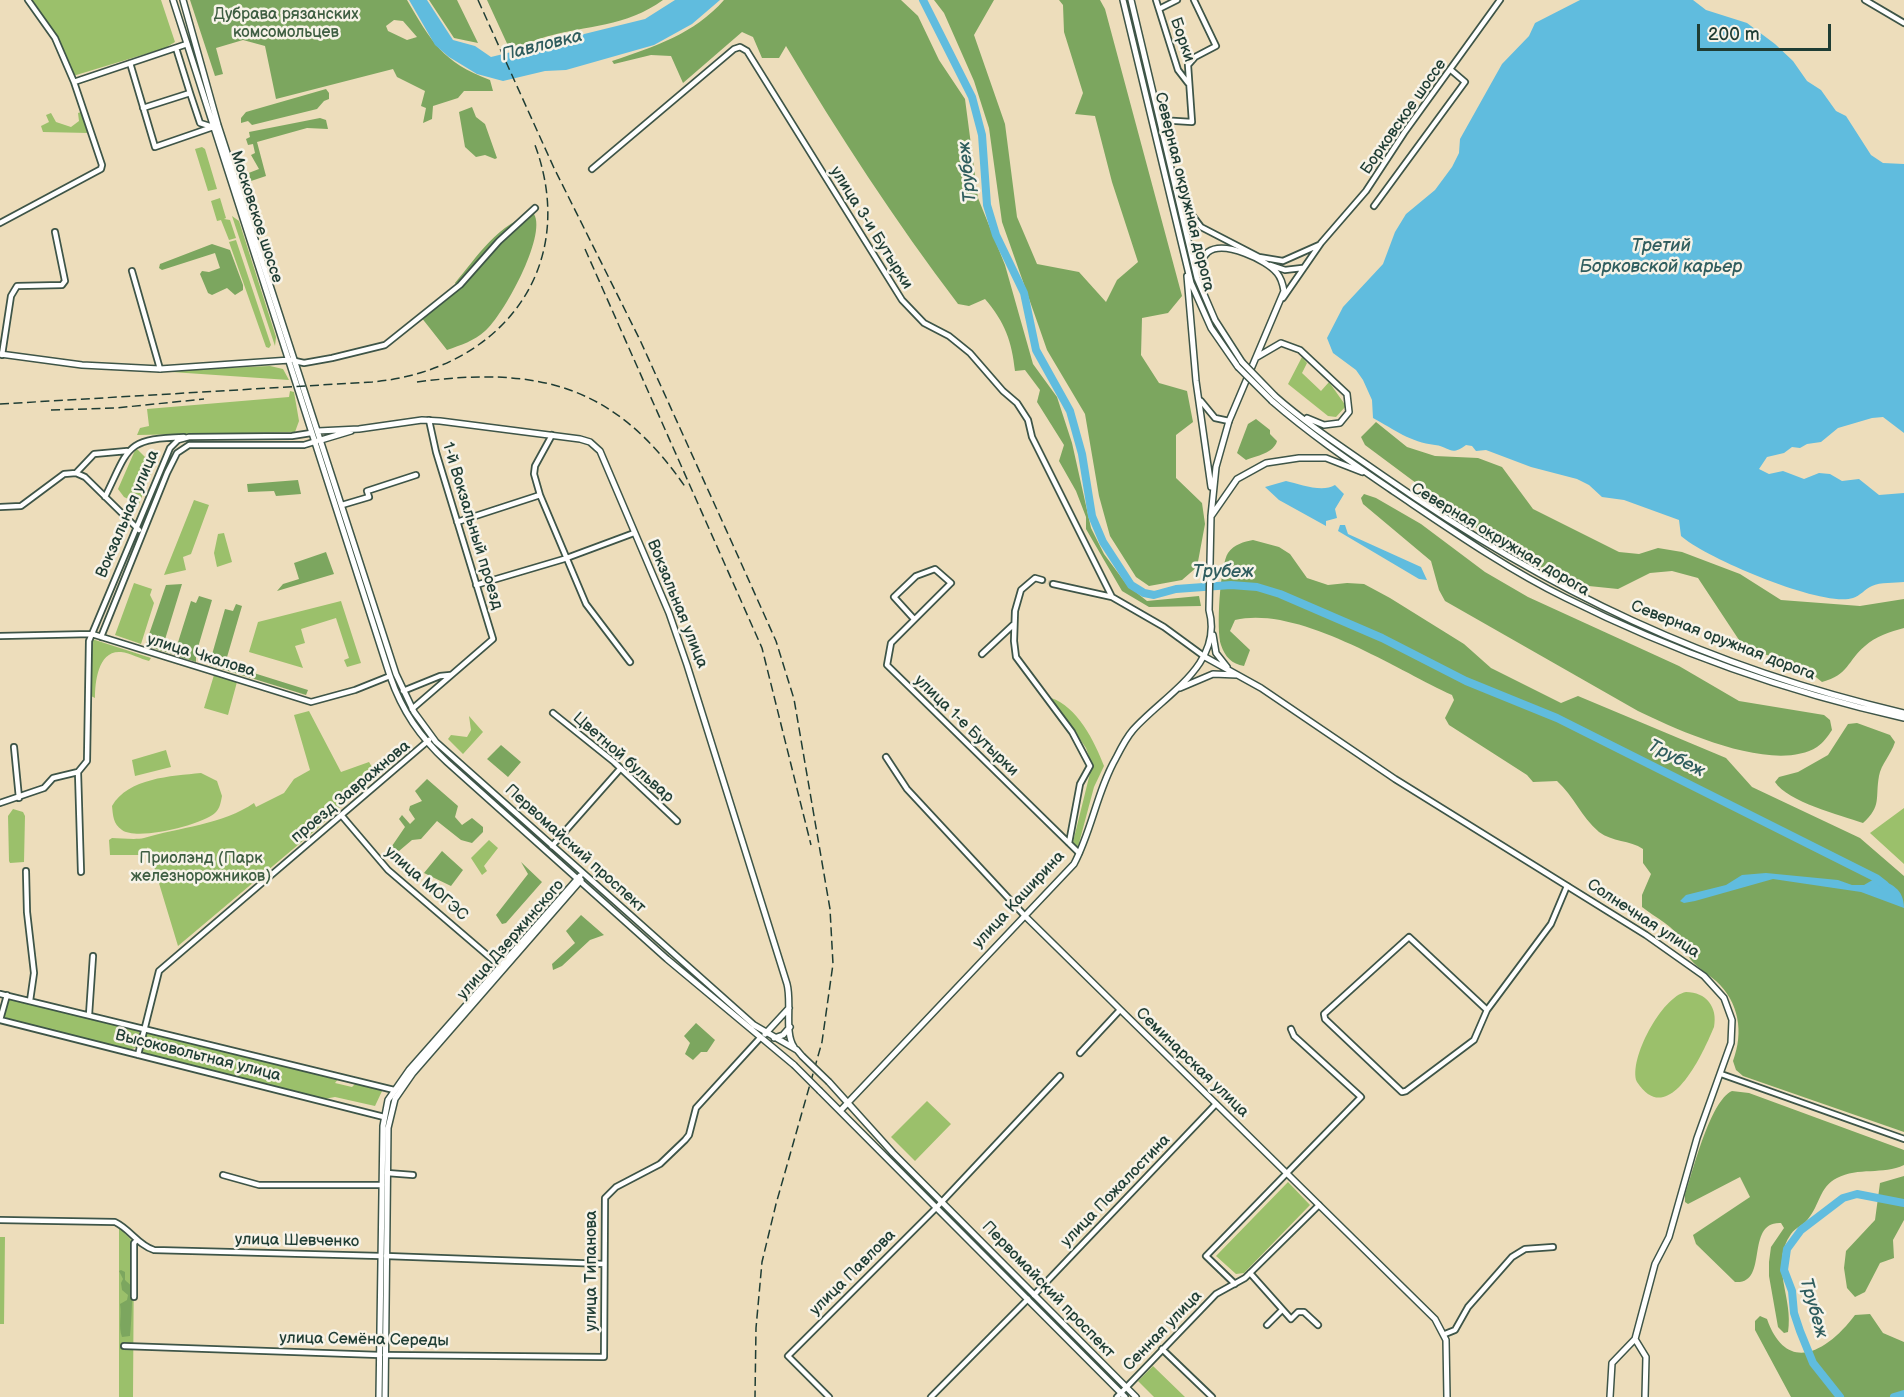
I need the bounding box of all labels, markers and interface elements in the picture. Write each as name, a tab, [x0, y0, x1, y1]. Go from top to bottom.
park label: Дубрава рязанских комсомольцев	[214, 5, 358, 43]
scale bar	[1700, 12, 1834, 50]
street label: Борки	[1165, 15, 1199, 65]
text: 200 m	[1708, 24, 1760, 45]
water label: Павловка	[499, 25, 585, 67]
street label: Борковское шоссе	[1357, 56, 1451, 178]
street label: Северная окружная дорога	[1150, 90, 1218, 294]
water label: Трубеж	[954, 140, 982, 204]
street label: Московское шоссе	[226, 149, 286, 285]
street label: улица 3-и Бутырки	[825, 163, 917, 293]
water label: Третий Борковской карьер	[1580, 235, 1742, 278]
street label: 1-й Вокзальный проезд	[437, 440, 507, 612]
street label: Вокзальная улица	[92, 447, 164, 581]
street label: Северная окружная дорога	[1407, 479, 1593, 601]
street label: Вокзальная улица	[642, 537, 712, 671]
water label: Трубеж	[1192, 561, 1254, 583]
street label: Северная оружная дорога	[1628, 597, 1818, 685]
street label: улица Чкалова	[145, 630, 257, 682]
street label: улица 1-е Бутырки	[910, 671, 1022, 781]
street label: Цветной бульвар	[568, 709, 678, 807]
water label: Трубеж	[1644, 735, 1708, 783]
street label: проезд Завражнова	[288, 737, 414, 847]
street label: Первомайский проспект	[501, 781, 649, 917]
street label: улица МОГЭС	[380, 843, 472, 925]
street label: улица Каширина	[969, 847, 1069, 953]
park label: Приолэнд (Парк железнорожников)	[131, 849, 271, 887]
street label: Солнечная улица	[1583, 875, 1703, 963]
street label: улица Дзержинского	[454, 876, 568, 1004]
street label: Семинарская улица	[1131, 1004, 1253, 1122]
street label: Высоковольтная улица	[113, 1026, 283, 1086]
street label: улица Пожалостина	[1057, 1131, 1175, 1251]
street label: улица Типанова	[582, 1211, 602, 1331]
street label: Первомайский проспект	[977, 1217, 1119, 1363]
street label: улица Павлова	[806, 1226, 900, 1320]
street label: улица Шевченко	[235, 1230, 359, 1252]
water label: Трубеж	[1794, 1276, 1832, 1340]
street label: Сенная улица	[1120, 1287, 1206, 1375]
street label: улица Семёна Середы	[279, 1329, 449, 1351]

